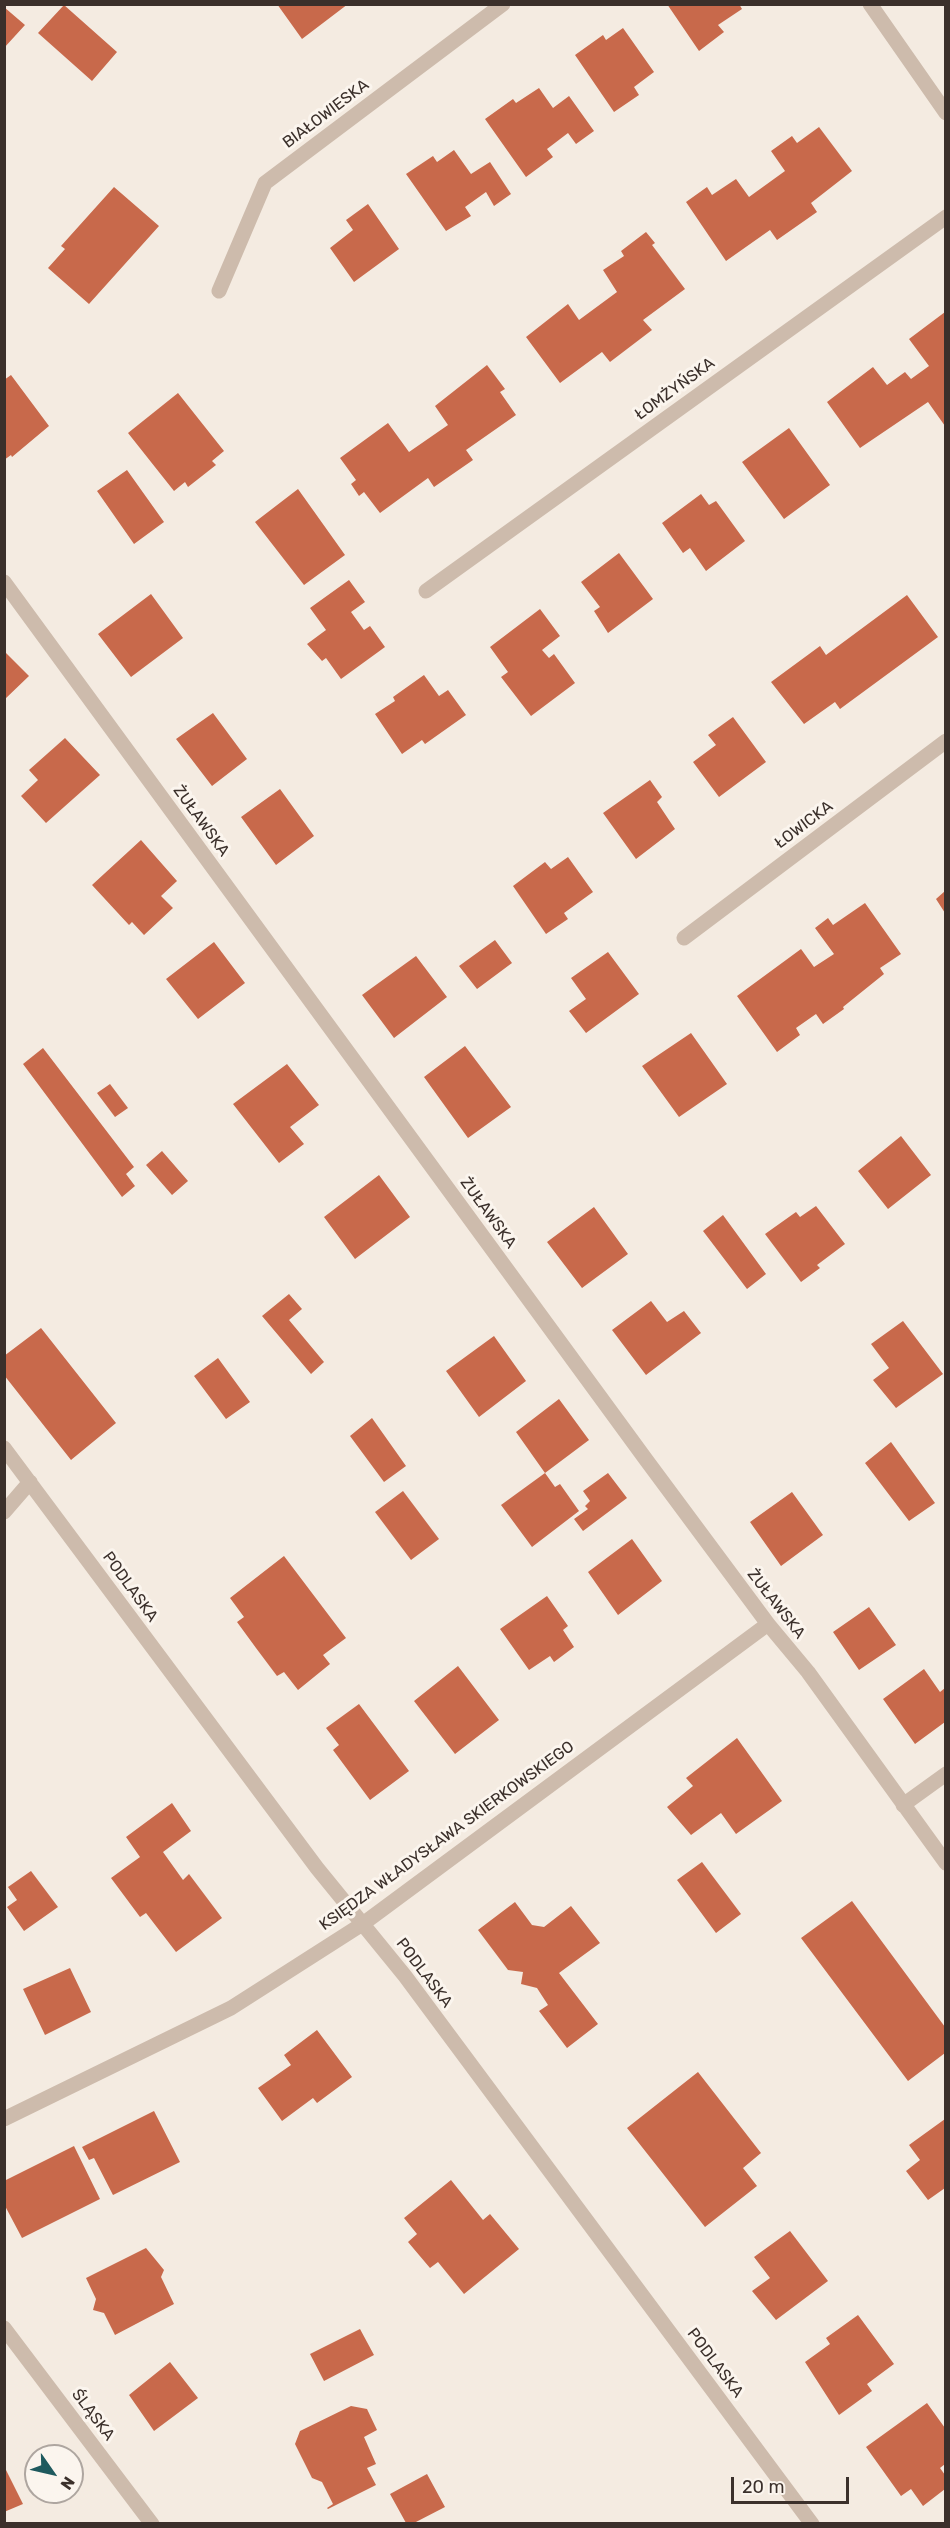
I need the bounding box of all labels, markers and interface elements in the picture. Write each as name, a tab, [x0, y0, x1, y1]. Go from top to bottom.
street label: BIAŁOWIESKA	[279, 75, 373, 153]
street label: ŁOMŻYŃSKA	[631, 354, 719, 424]
street label: ŻUŁAWSKA	[169, 782, 233, 860]
street label: ŁOWICKA	[771, 797, 837, 853]
street label: ŻUŁAWSKA	[456, 1174, 520, 1252]
street label: PODLASKA	[98, 1548, 162, 1626]
street label: ŻUŁAWSKA	[743, 1565, 809, 1643]
street label: KSIĘDZA WŁADYSŁAWA SKIERKOWSKIEGO	[316, 1737, 578, 1935]
street label: PODLASKA	[392, 1934, 456, 2012]
street label: PODLASKA	[683, 2324, 747, 2402]
street label: ŚLĄSKA	[67, 2385, 119, 2445]
north arrow	[24, 2444, 84, 2504]
scale bar	[734, 2465, 852, 2503]
text: N	[57, 2473, 79, 2493]
text: 20 m	[742, 2476, 784, 2498]

